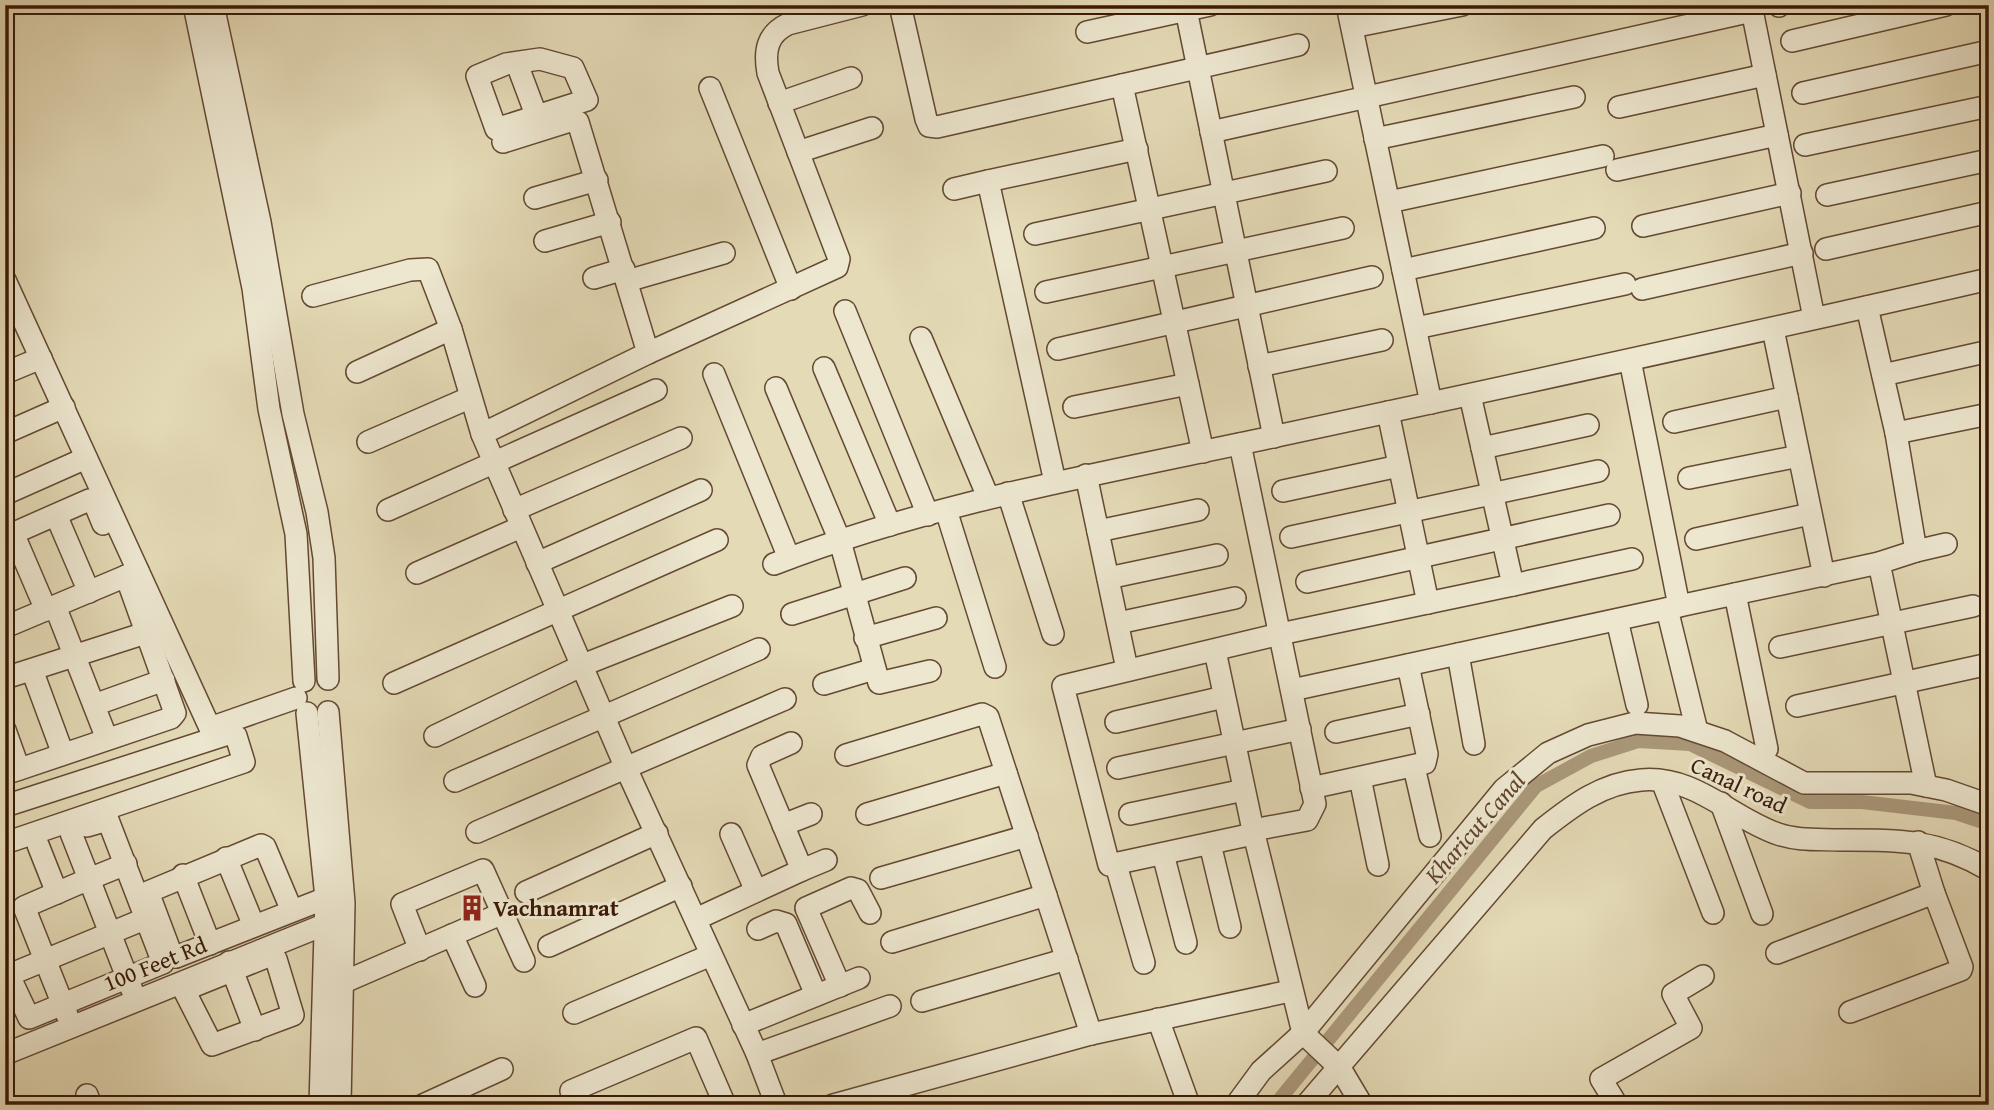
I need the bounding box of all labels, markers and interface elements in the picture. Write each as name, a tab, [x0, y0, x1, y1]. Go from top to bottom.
street label: Canal road	[1686, 748, 1793, 822]
water label: Kharicut Canal	[1416, 764, 1533, 892]
place label: Vachnamrat	[493, 891, 619, 924]
building icon: Vachnamrat	[457, 893, 487, 923]
street label: 100 Feet Rd	[98, 928, 212, 999]

